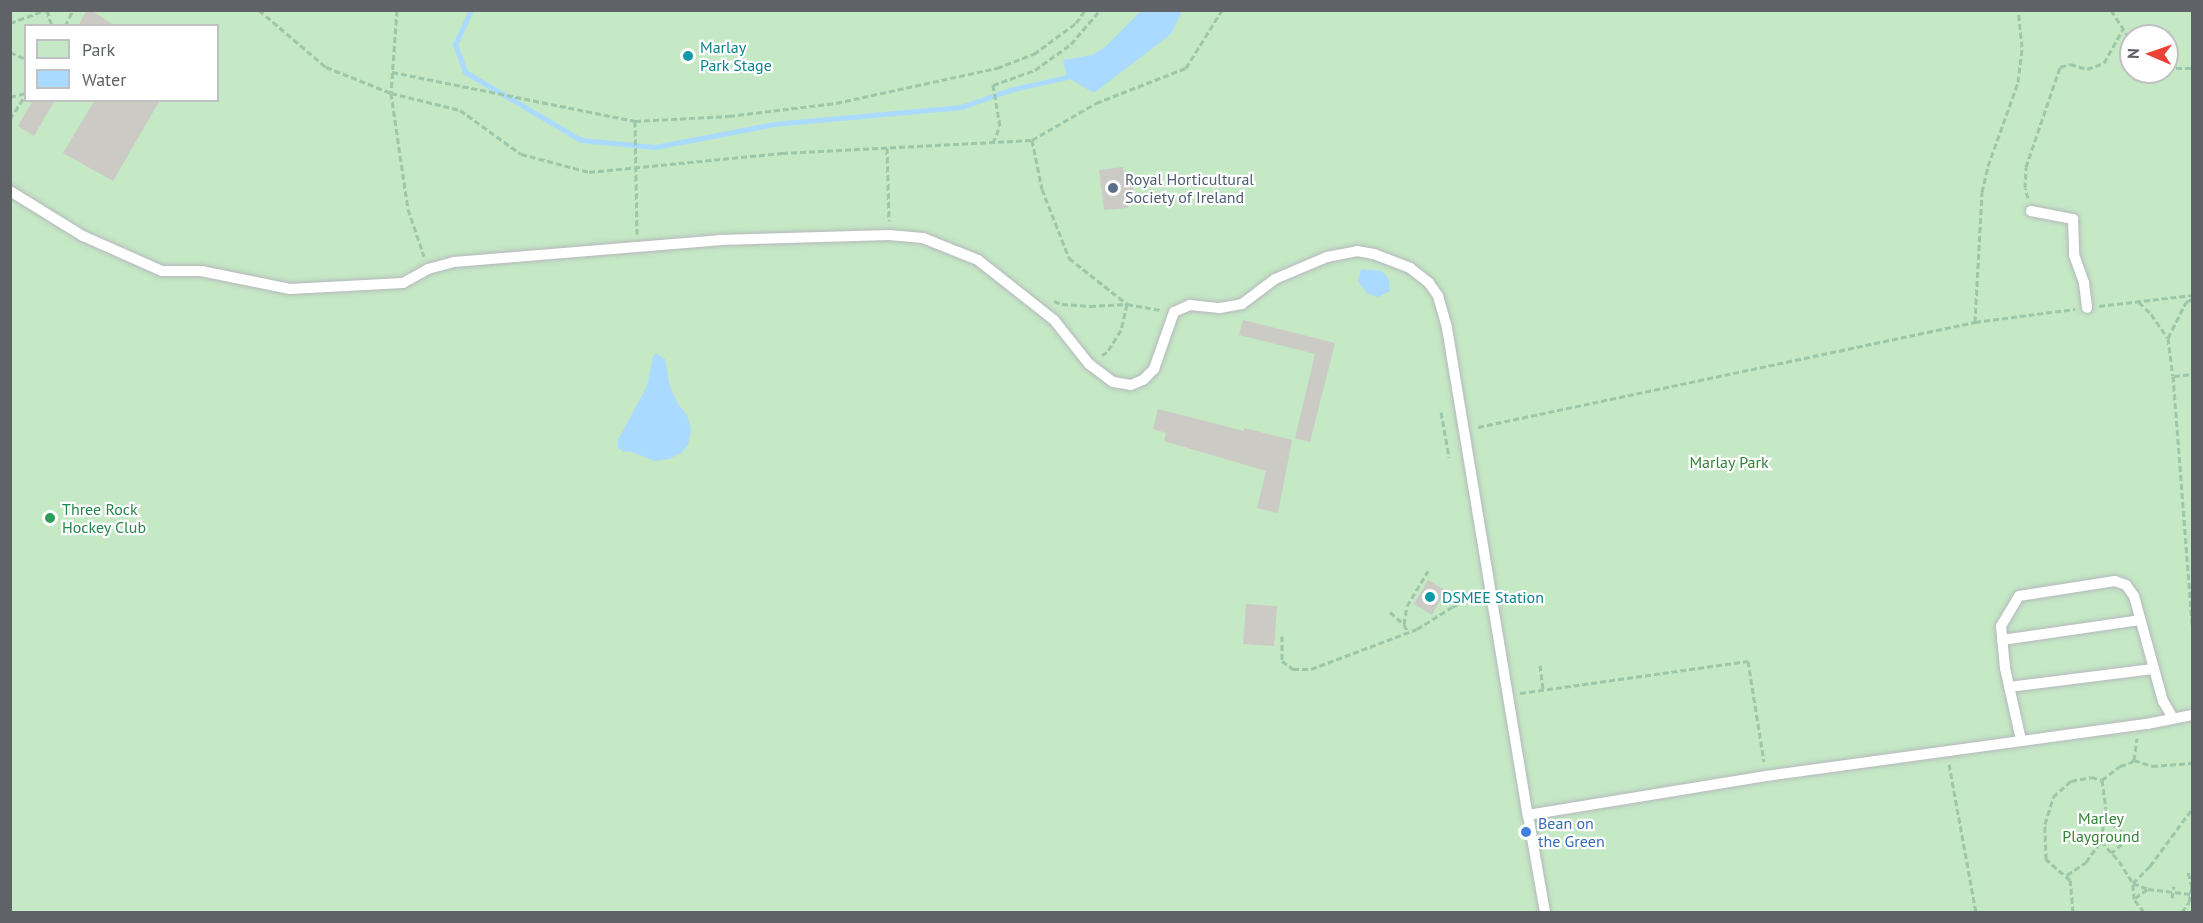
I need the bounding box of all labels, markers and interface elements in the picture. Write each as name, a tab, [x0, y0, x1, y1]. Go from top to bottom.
legend	[24, 24, 219, 102]
north arrow	[2119, 24, 2179, 84]
place label: Marlay Park Stage	[700, 37, 772, 75]
text: Park	[82, 38, 115, 61]
text: N	[2123, 48, 2143, 59]
marker: Marlay Park Stage	[681, 49, 695, 63]
text: Water	[82, 68, 126, 91]
place label: Royal Horticultural Society of Ireland	[1125, 169, 1254, 207]
marker: Royal Horticultural Society of Ireland	[1106, 181, 1120, 195]
park label: Marlay Park	[1689, 452, 1769, 472]
place label: Three Rock Hockey Club	[62, 499, 147, 537]
marker: Three Rock Hockey Club	[43, 511, 57, 525]
place label: DSMEE Station	[1442, 587, 1544, 607]
marker: DSMEE Station	[1423, 590, 1437, 604]
park label: Marley Playground	[2062, 808, 2140, 846]
place label: Bean on the Green	[1538, 813, 1605, 851]
marker: Bean on the Green	[1519, 825, 1533, 839]

